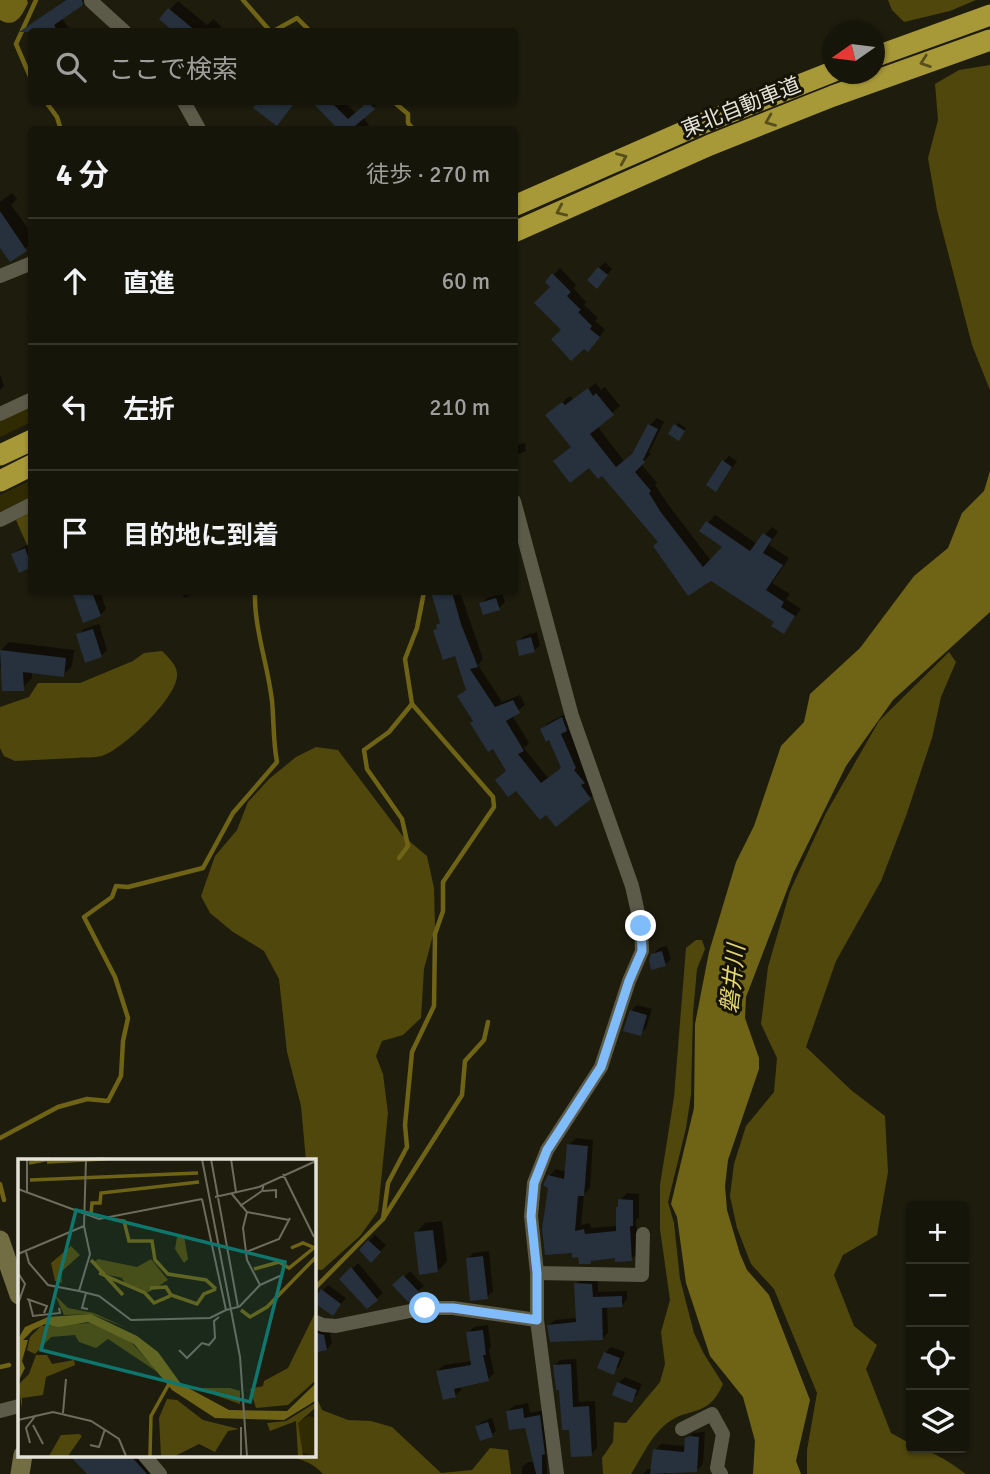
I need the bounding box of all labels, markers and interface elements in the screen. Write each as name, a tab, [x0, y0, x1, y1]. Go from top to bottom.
north arrow	[822, 21, 885, 84]
search box	[28, 28, 518, 105]
icon: search	[52, 48, 90, 86]
text: ここで検索	[108, 54, 238, 86]
one-way arrow	[920, 54, 932, 68]
street label: 東北自動車道	[678, 71, 804, 143]
one-way arrow	[765, 113, 777, 127]
one-way arrow	[614, 152, 627, 166]
text: 4 分	[56, 157, 109, 194]
text: 徒歩 · 270 m	[366, 160, 490, 189]
one-way arrow	[556, 203, 568, 217]
icon: ahead	[56, 262, 94, 300]
text: 60 m	[442, 267, 490, 296]
text: 直進	[123, 268, 175, 300]
icon: left	[56, 388, 94, 426]
text: 210 m	[429, 393, 490, 422]
text: 左折	[123, 394, 175, 426]
icon: arrive	[56, 514, 94, 552]
text: 目的地に到着	[123, 520, 279, 552]
route end	[625, 910, 656, 941]
water label: 磐井川	[715, 940, 751, 1015]
inset map	[18, 1159, 315, 1456]
map controls	[906, 1201, 969, 1453]
button: +	[906, 1201, 969, 1264]
button: −	[906, 1264, 969, 1327]
route start	[409, 1292, 440, 1323]
button: locate	[906, 1327, 969, 1390]
button: layers	[906, 1390, 969, 1453]

